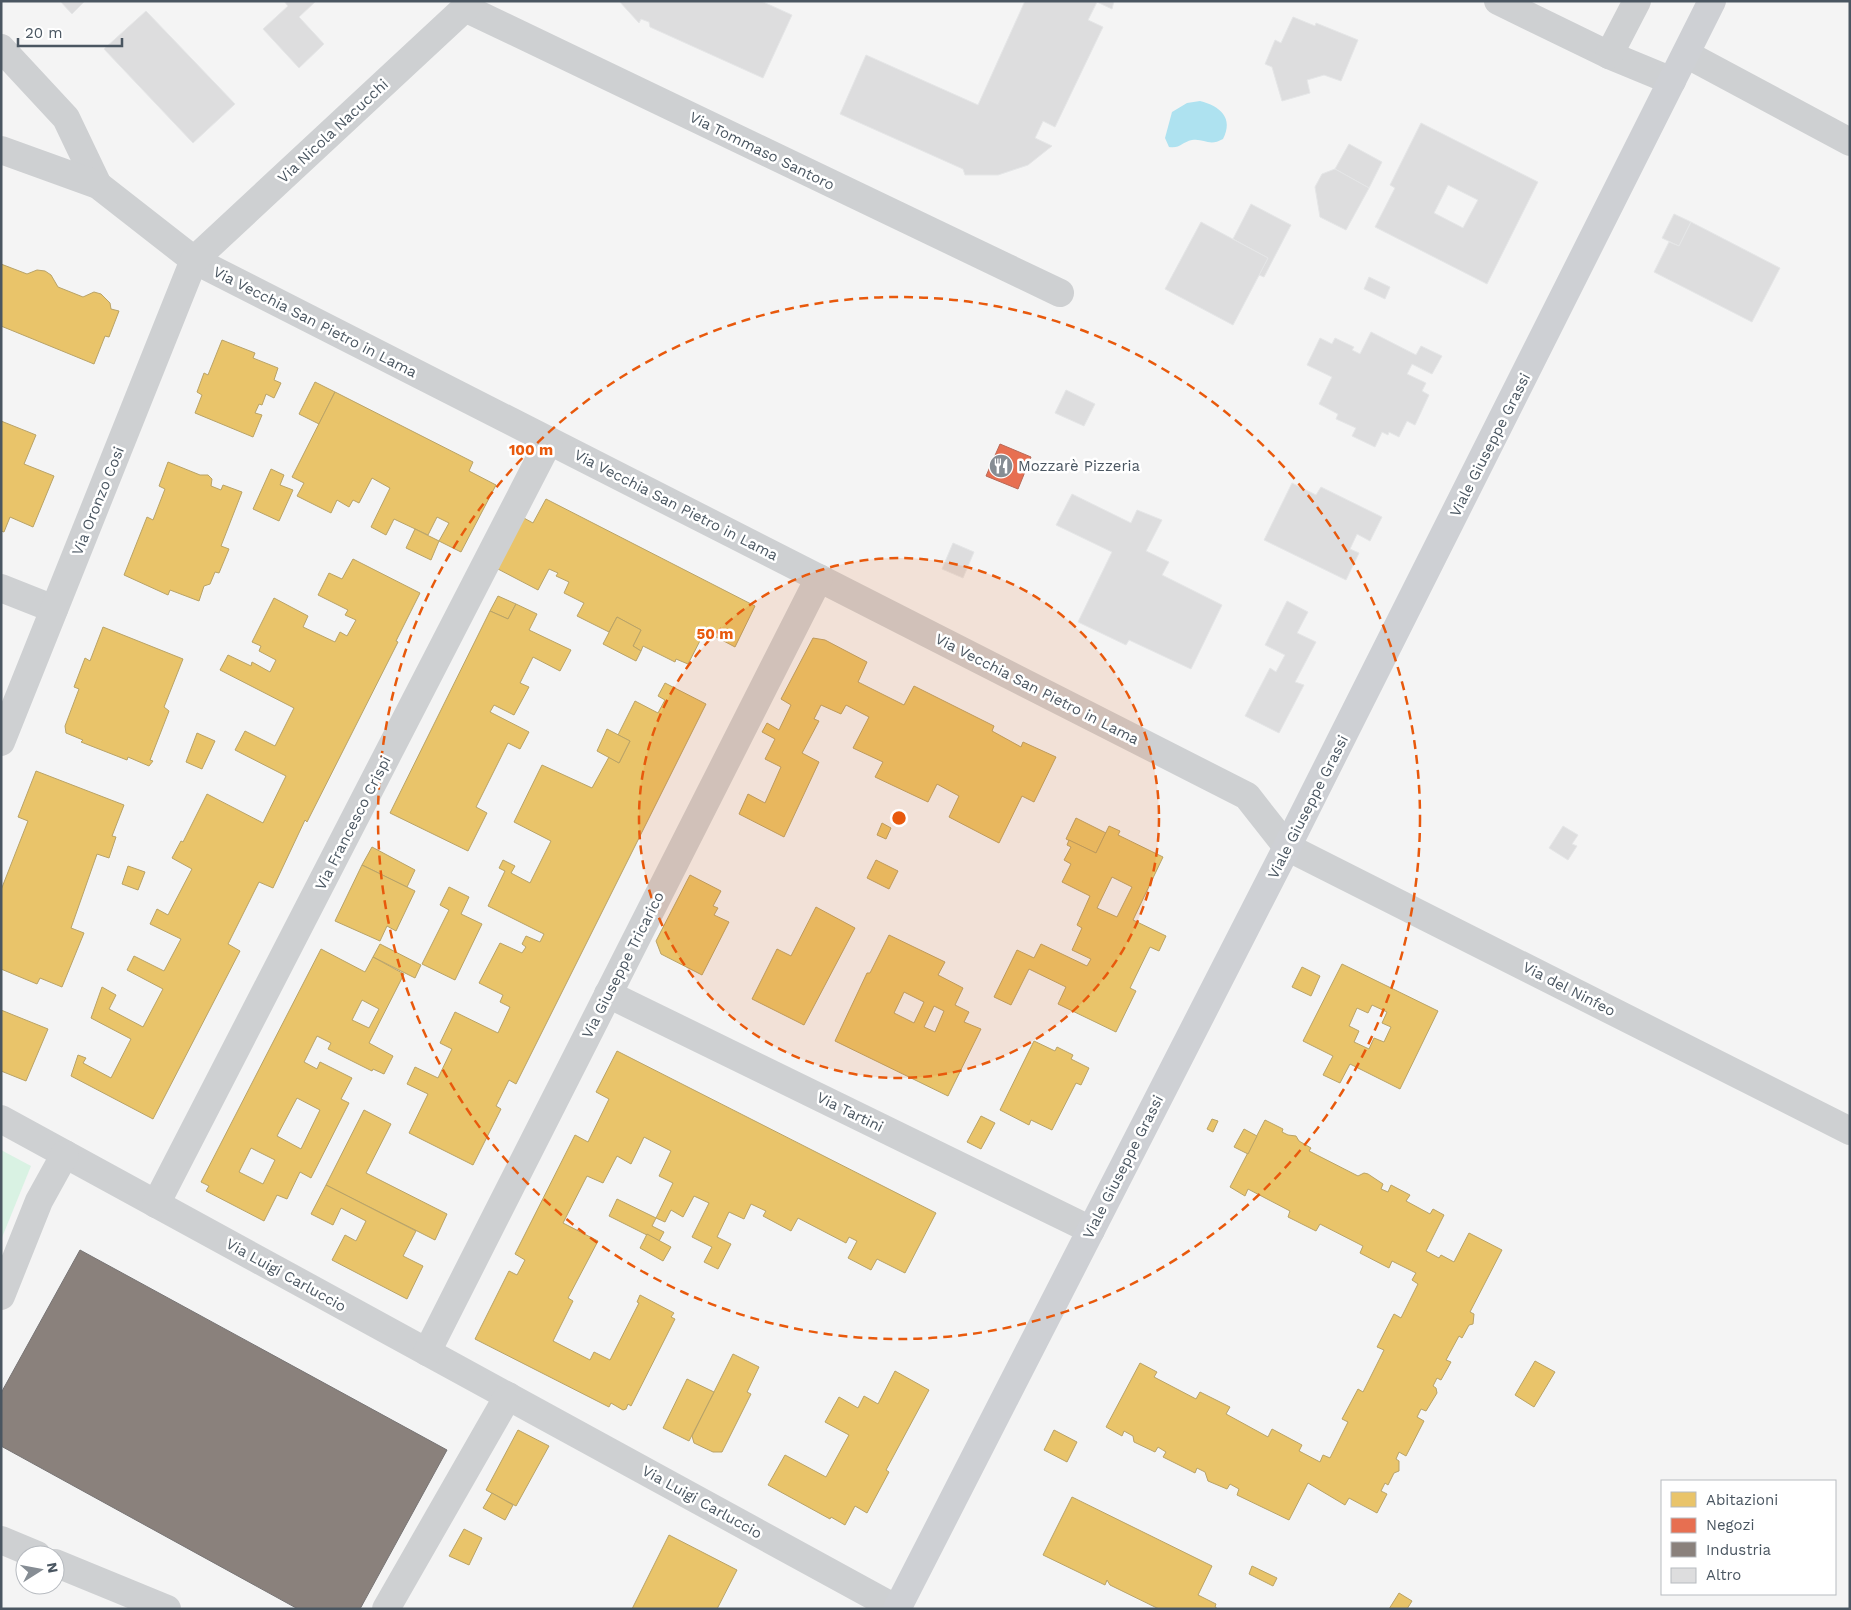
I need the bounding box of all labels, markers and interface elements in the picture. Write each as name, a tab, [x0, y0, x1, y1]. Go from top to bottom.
scale bar	[18, 15, 121, 47]
text: 20 m	[25, 24, 63, 42]
street label: Via Nicola Nacucchi	[274, 75, 392, 187]
street label: Via Tommaso Santoro	[686, 108, 838, 194]
street label: Via Vecchia San Pietro in Lama	[210, 263, 420, 382]
street label: Viale Giuseppe Grassi	[1446, 370, 1534, 520]
text: 100 m	[509, 441, 553, 459]
street label: Via Oronzo Cosi	[68, 444, 128, 558]
street label: Via Vecchia San Pietro in Lama	[571, 446, 781, 565]
restaurant icon: Mozzarè Pizzeria	[988, 453, 1014, 479]
place label: Mozzarè Pizzeria	[1018, 457, 1141, 475]
text: 50 m	[697, 625, 733, 643]
street label: Via Vecchia San Pietro in Lama	[932, 630, 1142, 749]
street label: Viale Giuseppe Grassi	[1264, 732, 1352, 882]
street label: Via Francesco Crispi	[311, 753, 395, 893]
centre of rings	[890, 809, 908, 827]
street label: Via Giuseppe Tricarico	[578, 889, 668, 1041]
street label: Via del Ninfeo	[1520, 958, 1618, 1020]
street label: Via Tartini	[814, 1088, 886, 1136]
street label: Viale Giuseppe Grassi	[1079, 1092, 1167, 1242]
street label: Via Luigi Carluccio	[223, 1234, 349, 1316]
street label: Via Luigi Carluccio	[639, 1461, 765, 1543]
legend	[1661, 1480, 1836, 1595]
text: Abitazioni	[1706, 1491, 1778, 1509]
text: Negozi	[1706, 1516, 1754, 1534]
text: Industria	[1706, 1541, 1772, 1559]
north arrow	[15, 1545, 65, 1595]
text: N	[44, 1561, 62, 1574]
text: Altro	[1706, 1566, 1741, 1584]

